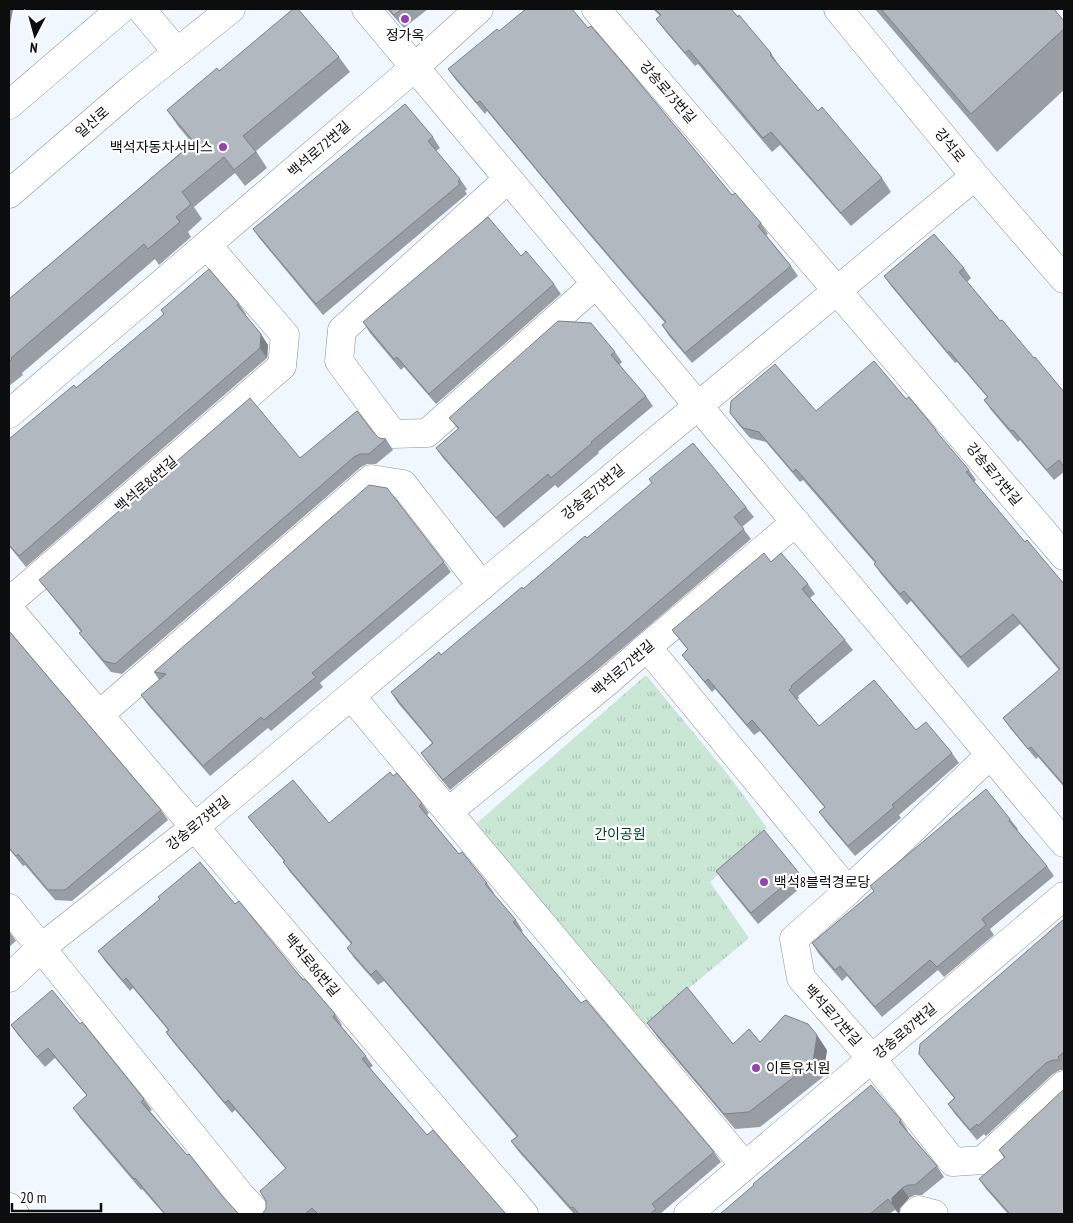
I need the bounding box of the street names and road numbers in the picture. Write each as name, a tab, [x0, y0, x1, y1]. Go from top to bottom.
street label: 강송로73번길	[636, 57, 700, 127]
street label: 일산로	[72, 102, 113, 141]
street label: 백석로72번길	[284, 117, 354, 181]
street label: 강석로	[931, 124, 969, 166]
street label: 강송로73번길	[962, 439, 1026, 509]
street label: 백석로86번길	[111, 452, 181, 516]
street label: 강송로73번길	[558, 460, 628, 524]
street label: 백석로72번길	[588, 636, 658, 700]
street label: 강송로73번길	[162, 792, 234, 854]
street label: 백석로86번길	[280, 930, 344, 1000]
street label: 백석로72번길	[801, 980, 865, 1050]
street label: 강송로87번길	[870, 999, 940, 1063]

